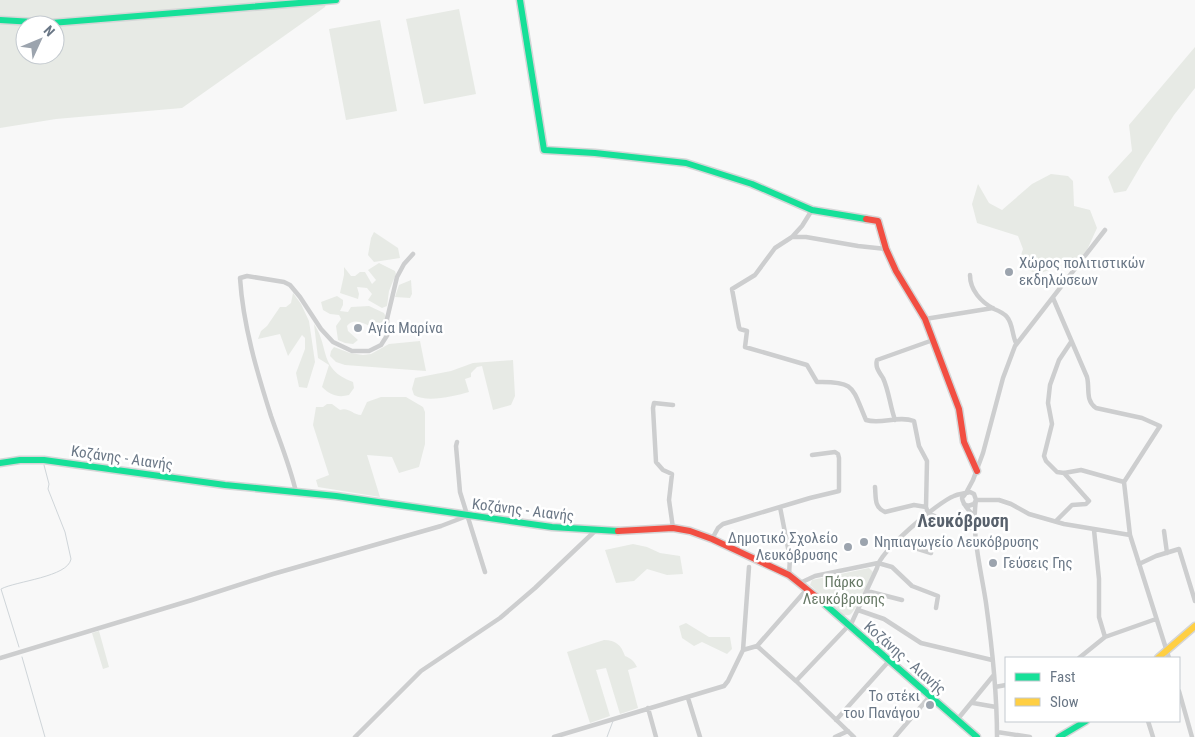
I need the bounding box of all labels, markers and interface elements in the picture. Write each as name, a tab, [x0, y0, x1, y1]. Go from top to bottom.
north arrow	[15, 15, 65, 65]
text: N	[41, 22, 58, 40]
place label: Χώρος πολιτιστικών εκδηλώσεων	[1019, 254, 1145, 289]
marker: Χώρος πολιτιστικών εκδηλώσεων	[1003, 266, 1015, 278]
place label: Αγία Μαρίνα	[368, 319, 443, 337]
marker: Αγία Μαρίνα	[352, 322, 364, 334]
street label: Κοζάνης - Αιανής	[70, 442, 174, 474]
street label: Κοζάνης - Αιανής	[471, 495, 575, 525]
district label: Λευκόβρυση	[917, 510, 1009, 531]
place label: Δημοτικό Σχολείο Λευκόβρυσης	[728, 529, 838, 564]
place label: Νηπιαγωγείο Λευκόβρυσης	[874, 533, 1039, 551]
marker: Νηπιαγωγείο Λευκόβρυσης	[858, 536, 870, 548]
marker: Δημοτικό Σχολείο Λευκόβρυσης	[842, 541, 854, 553]
place label: Γεύσεις Γης	[1003, 554, 1073, 572]
marker: Γεύσεις Γης	[987, 557, 999, 569]
park label: Πάρκο Λευκόβρυσης	[803, 573, 885, 608]
street label: Κοζάνης - Αιανής	[860, 618, 950, 698]
legend	[1005, 657, 1180, 722]
text: Fast	[1050, 668, 1075, 686]
place label: Το στέκι του Πανάγου	[843, 687, 920, 722]
text: Slow	[1050, 693, 1079, 711]
marker: Το στέκι του Πανάγου	[924, 699, 936, 711]

